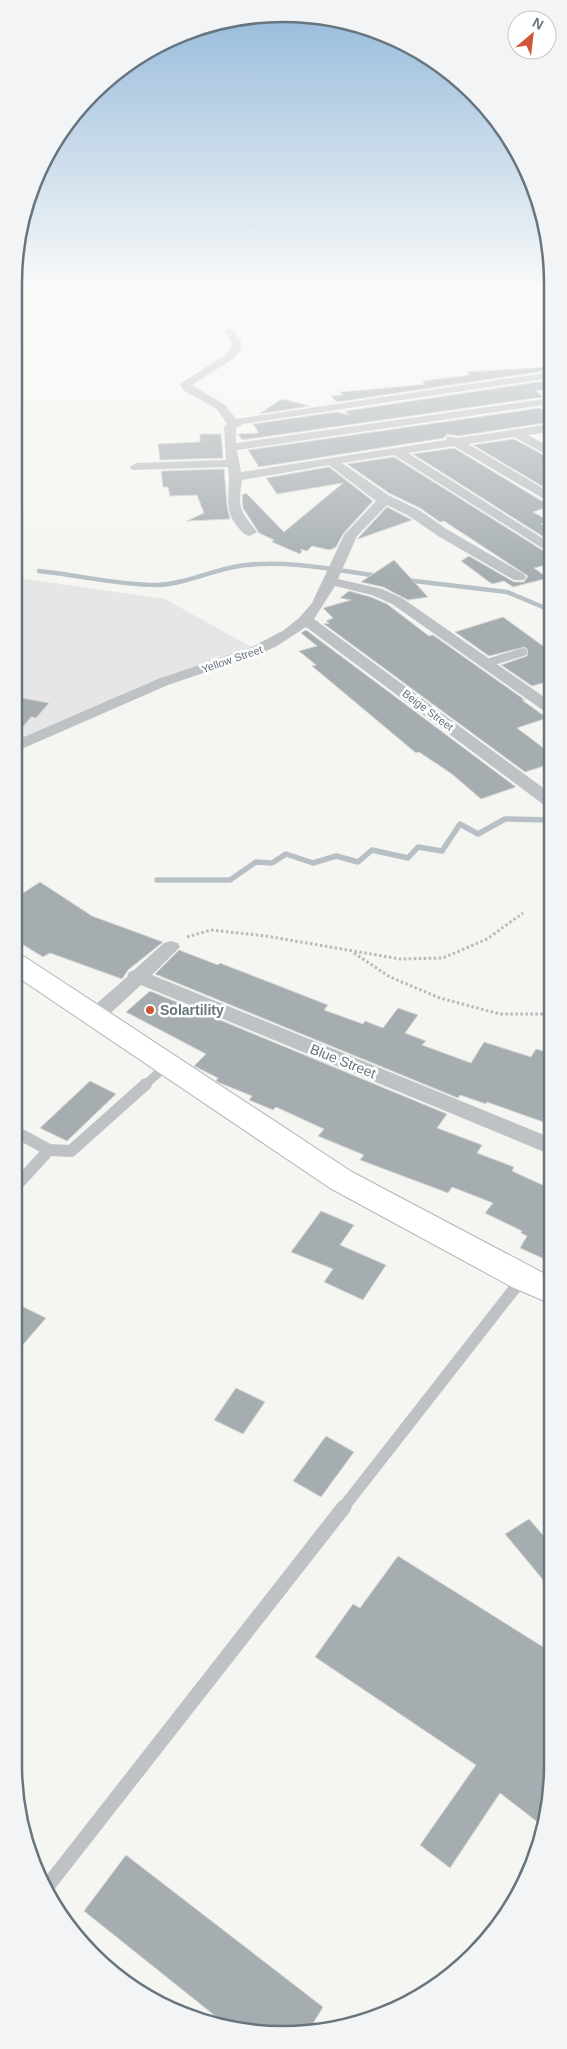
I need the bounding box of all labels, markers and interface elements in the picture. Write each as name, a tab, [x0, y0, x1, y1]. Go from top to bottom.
north arrow	[507, 10, 557, 60]
text: N	[530, 14, 546, 33]
street label: Yellow Street	[200, 643, 264, 675]
street label: Beige Street	[400, 687, 456, 733]
place label: Solartility	[160, 1002, 224, 1018]
marker: Solartility	[144, 1004, 156, 1016]
street label: Blue Street	[308, 1041, 378, 1081]

